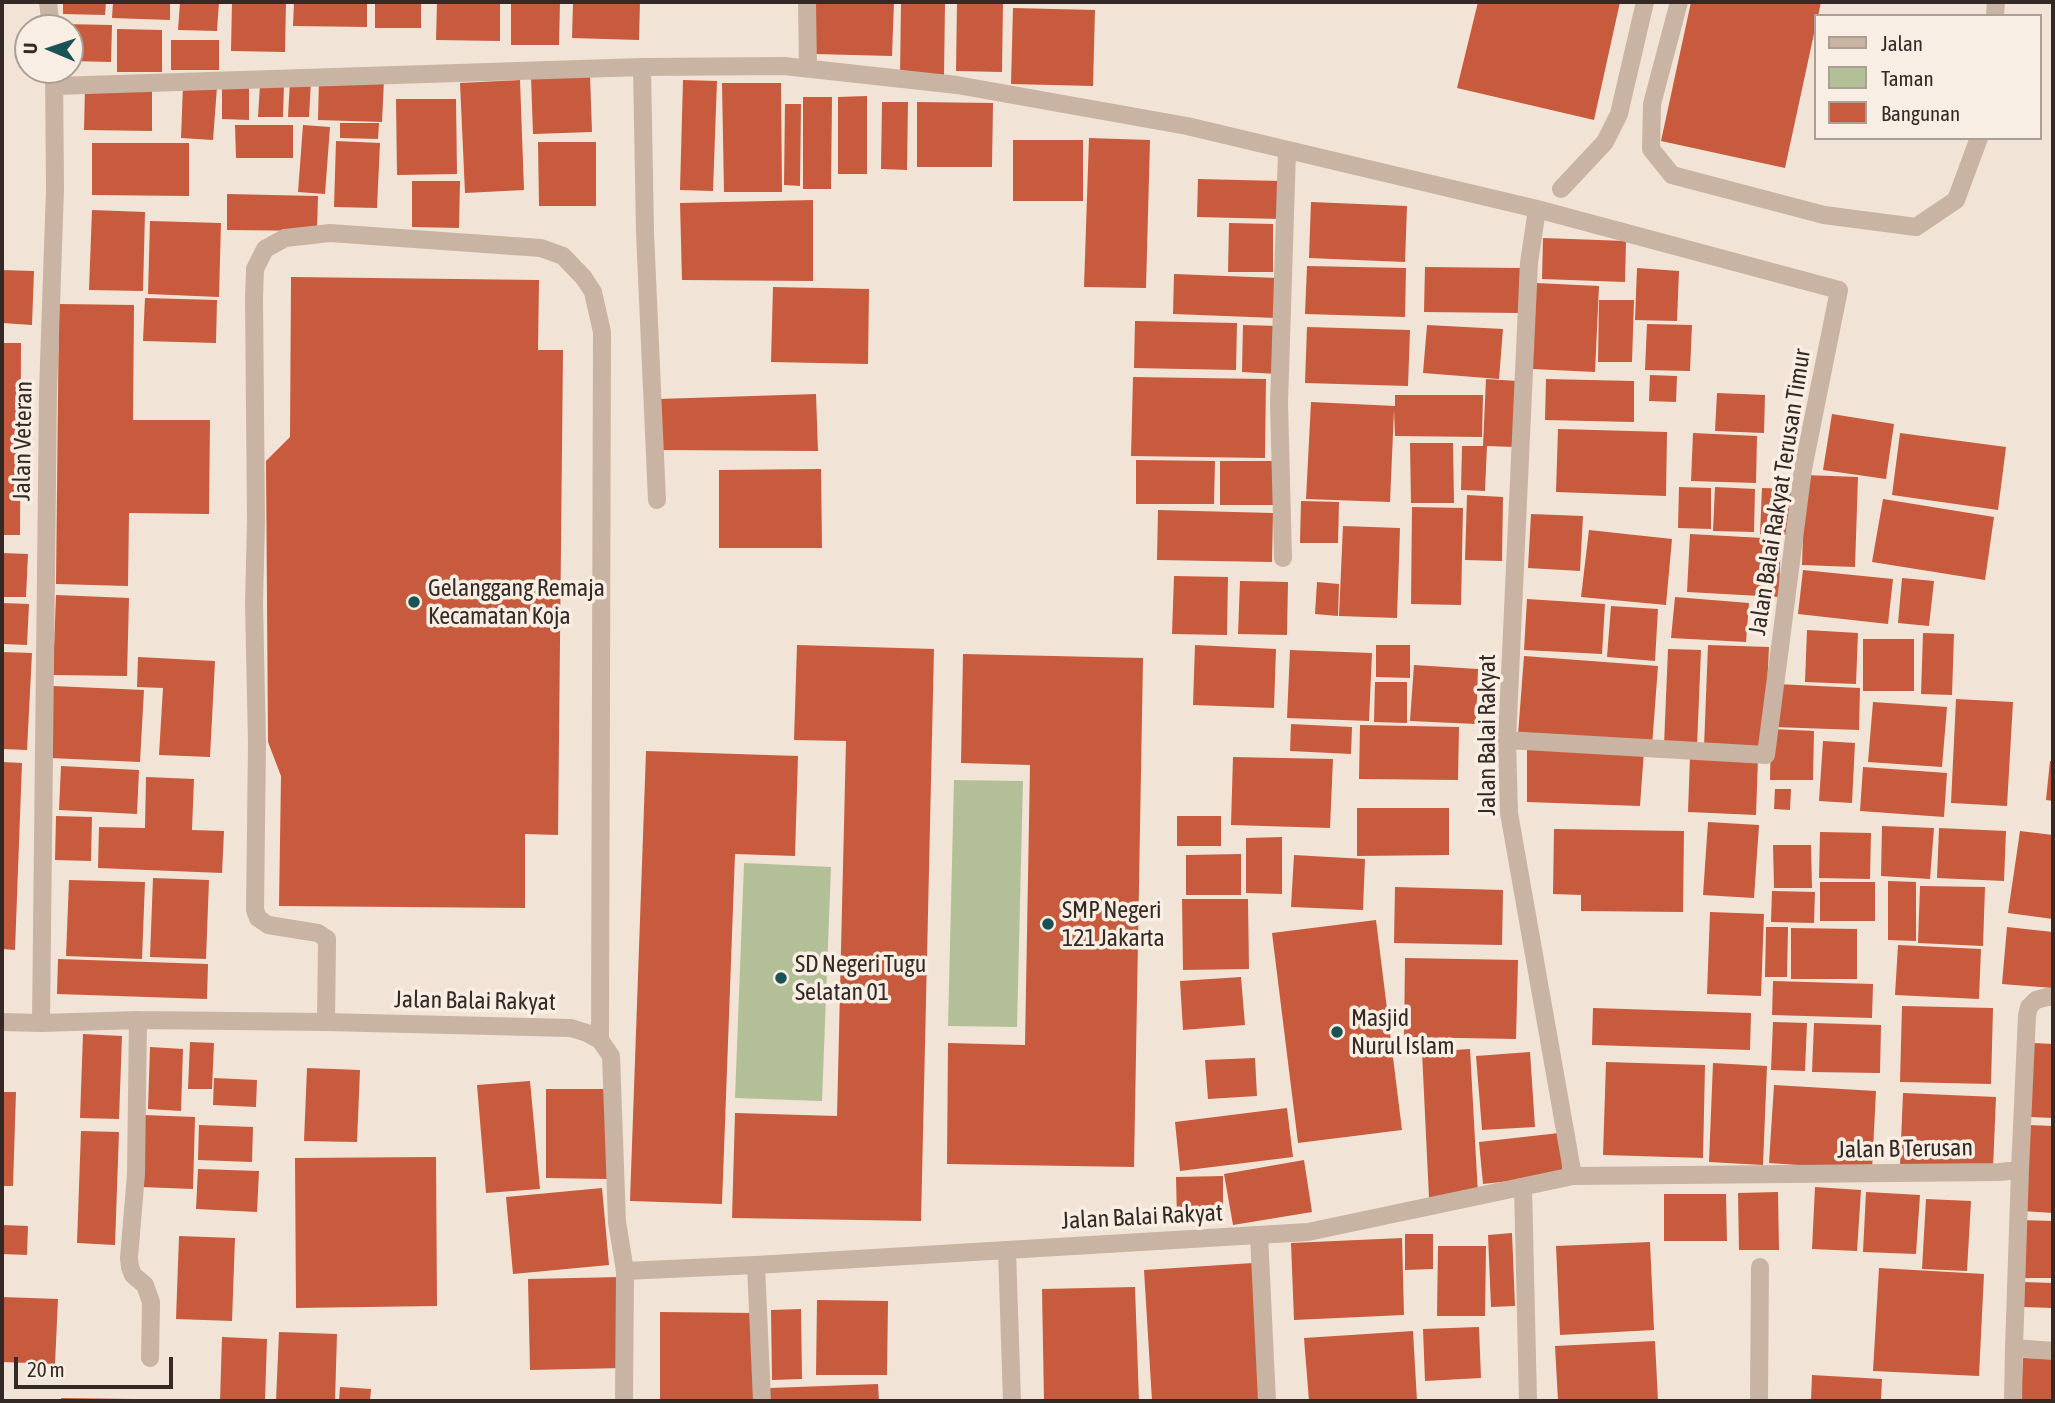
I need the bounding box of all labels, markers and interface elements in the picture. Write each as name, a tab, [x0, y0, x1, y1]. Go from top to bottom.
north arrow	[14, 14, 84, 84]
legend	[1814, 14, 2041, 140]
text: Jalan	[1881, 31, 1923, 55]
text: U	[19, 42, 41, 54]
text: Taman	[1881, 66, 1934, 90]
text: Bangunan	[1881, 101, 1960, 125]
street label: Jalan Balai Rakyat Terusan Timur	[1743, 347, 1817, 637]
street label: Jalan Veteran	[8, 381, 38, 501]
place label: Gelanggang Remaja Kecamatan Koja	[428, 574, 605, 630]
marker: Gelanggang Remaja Kecamatan Koja	[406, 594, 422, 610]
street label: Jalan Balai Rakyat	[1473, 654, 1501, 816]
place label: SMP Negeri 121 Jakarta	[1062, 896, 1165, 952]
marker: SMP Negeri 121 Jakarta	[1040, 916, 1056, 932]
place label: SD Negeri Tugu Selatan 01	[795, 950, 926, 1006]
marker: SD Negeri Tugu Selatan 01	[773, 970, 789, 986]
street label: Jalan Balai Rakyat	[394, 985, 556, 1017]
place label: Masjid Nurul Islam	[1351, 1004, 1454, 1060]
marker: Masjid Nurul Islam	[1329, 1024, 1345, 1040]
street label: Jalan B Terusan	[1837, 1133, 1973, 1165]
street label: Jalan Balai Rakyat	[1061, 1198, 1223, 1236]
scale bar	[18, 1344, 177, 1388]
text: 20 m	[27, 1357, 65, 1381]

